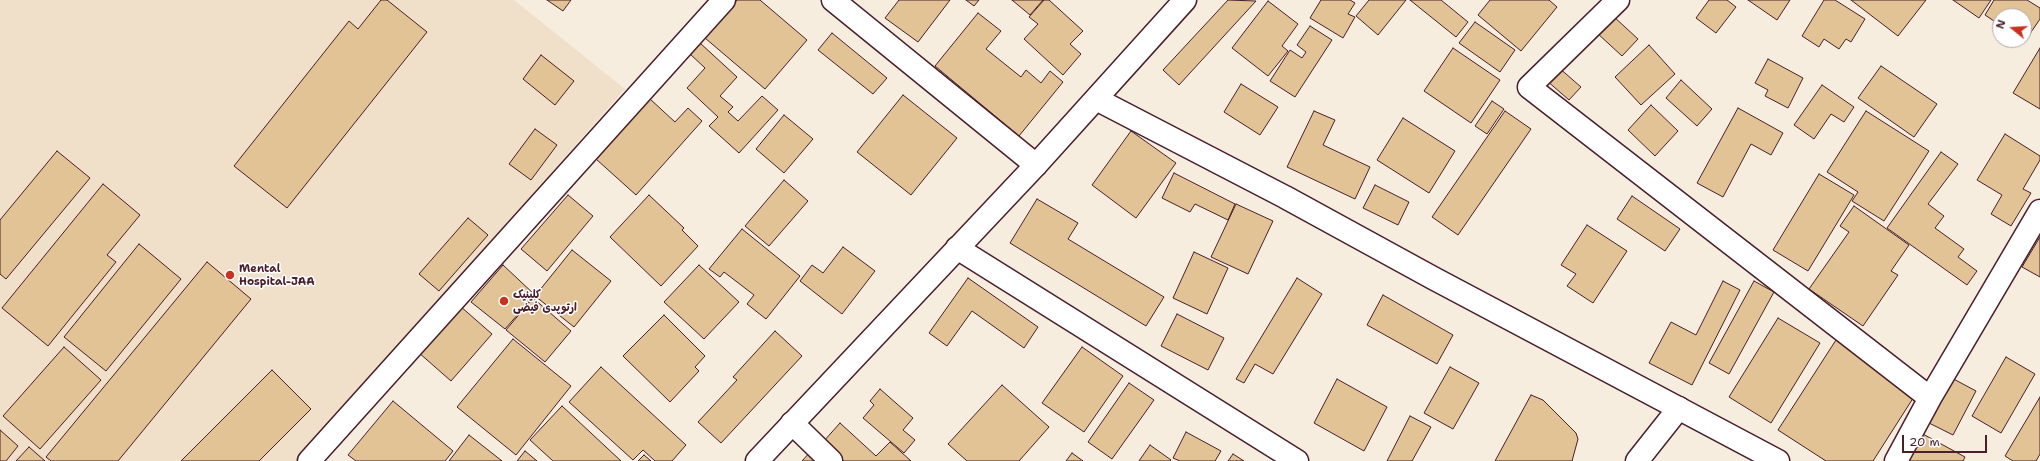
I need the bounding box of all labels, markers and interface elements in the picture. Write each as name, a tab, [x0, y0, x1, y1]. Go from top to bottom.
north arrow	[1992, 8, 2032, 48]
text: N	[1993, 18, 2010, 31]
place label: Mental Hospital-JAA	[239, 262, 315, 288]
marker: Mental Hospital-JAA	[224, 269, 236, 281]
place label: کلینیک ارتوپدی فیضی	[513, 288, 577, 314]
marker: کلینیک ارتوپدی فیضی	[498, 295, 510, 307]
scale bar	[1904, 427, 1989, 453]
text: 20 m	[1909, 434, 1940, 450]

